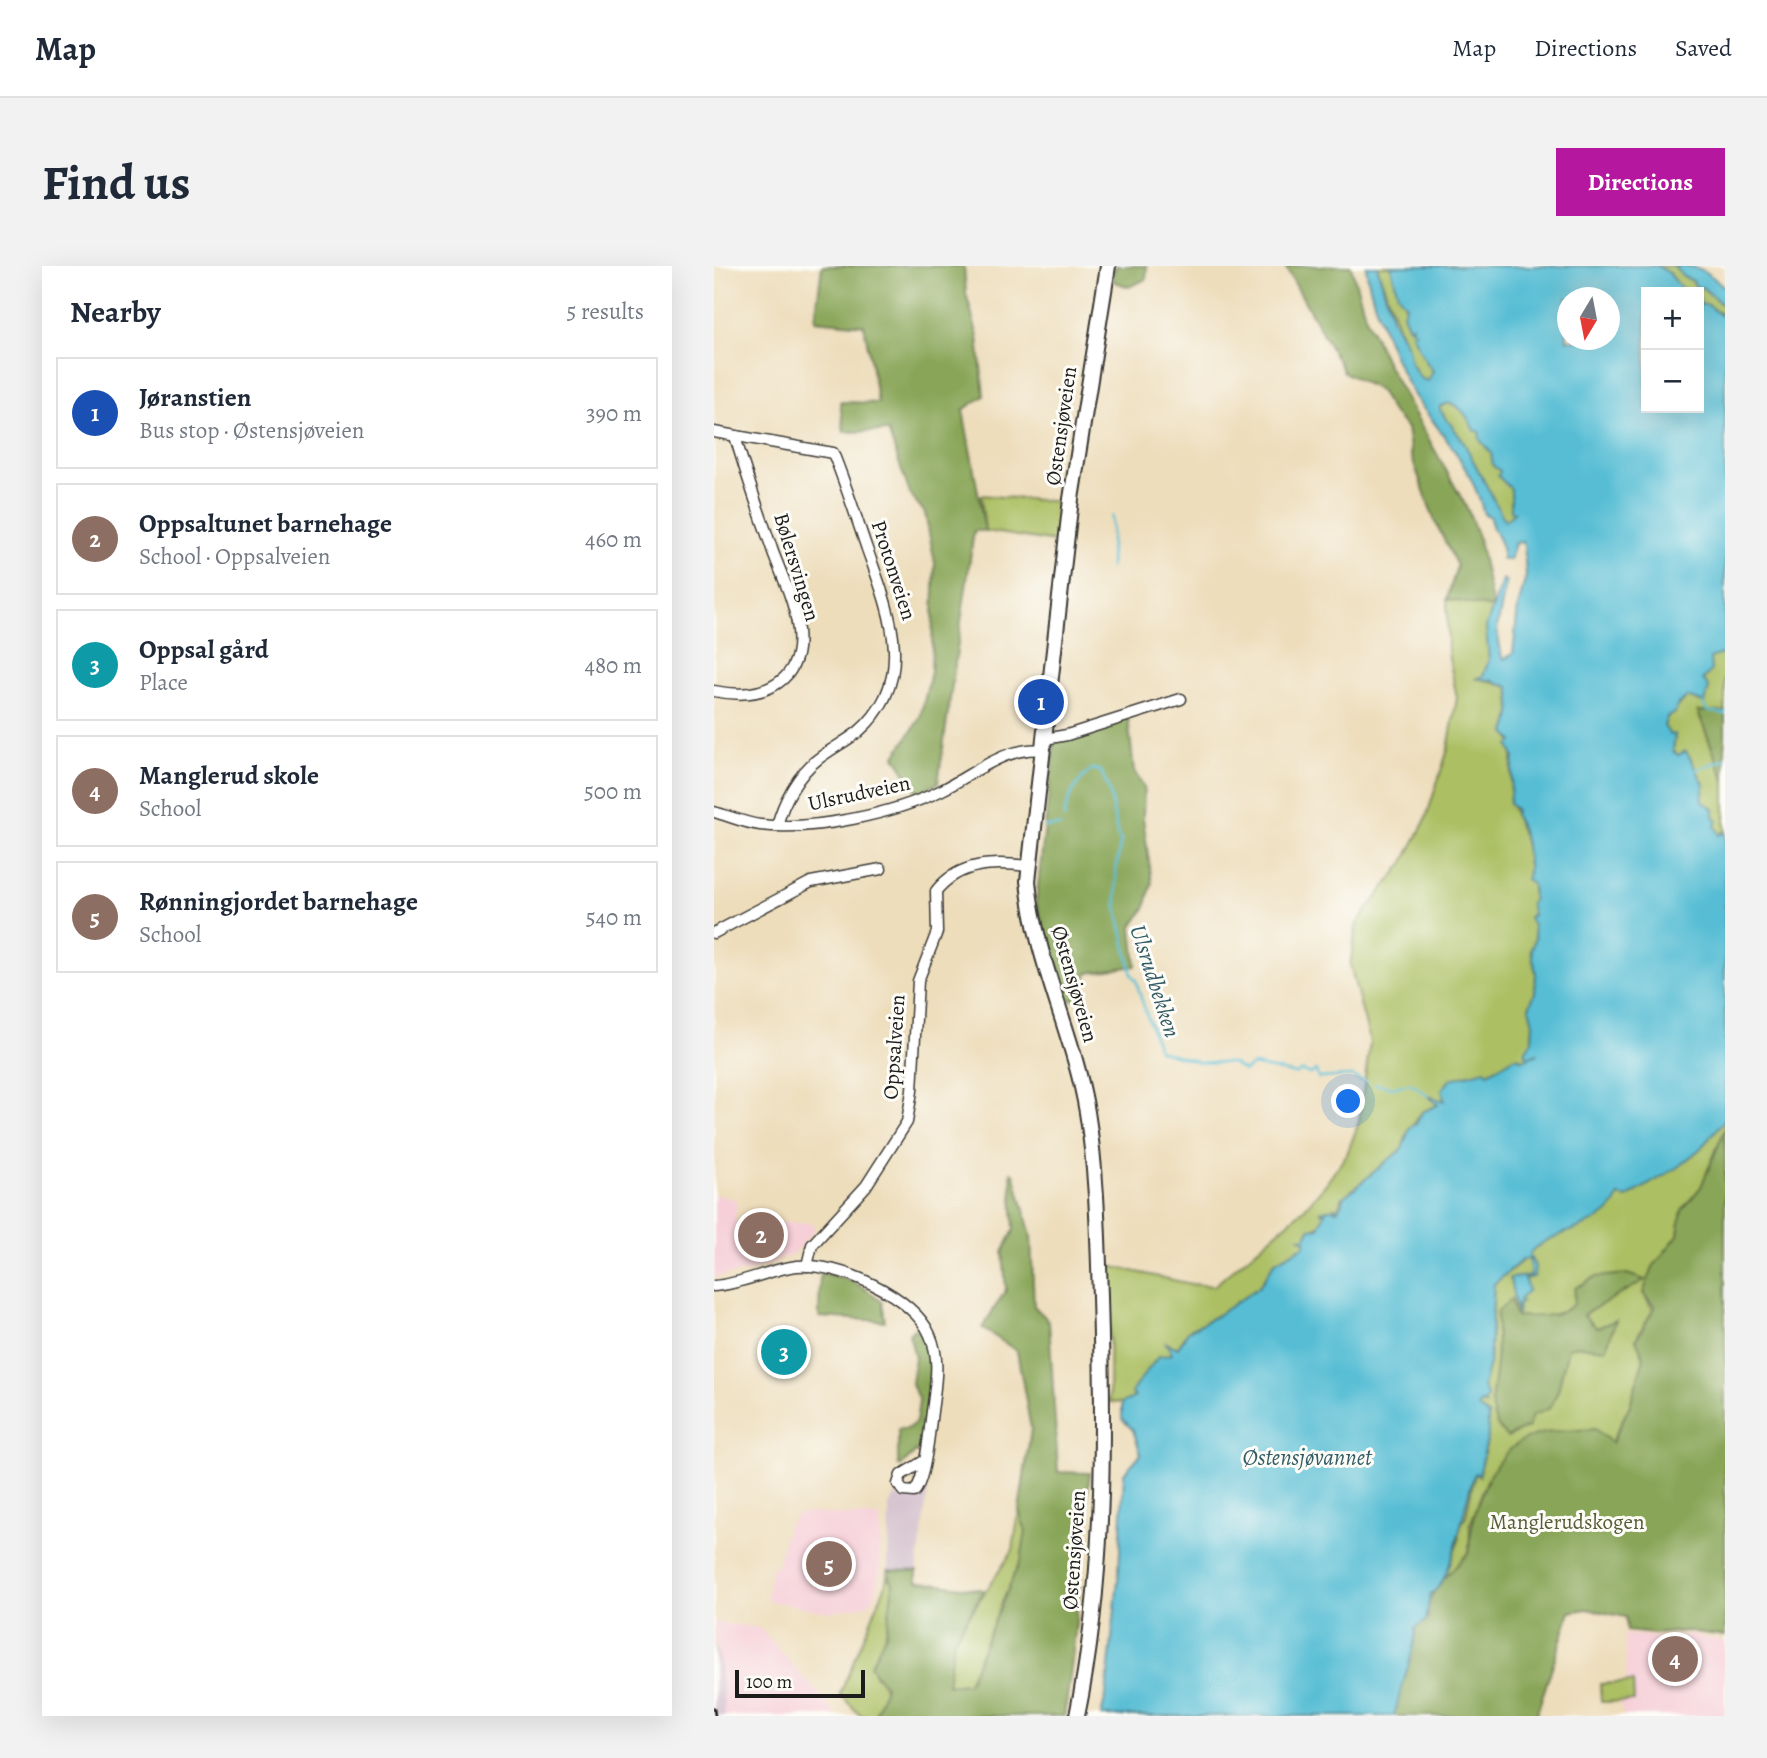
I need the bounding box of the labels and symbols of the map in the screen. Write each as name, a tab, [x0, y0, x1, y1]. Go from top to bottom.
north arrow	[1557, 287, 1620, 350]
street label: Østensjøveien	[1039, 365, 1083, 487]
street label: Bølersvingen	[767, 509, 827, 625]
street label: Protonveien	[865, 517, 923, 623]
pin: 1	[1018, 676, 1064, 728]
street label: Ulsrudveien	[805, 769, 913, 817]
water label: Ulsrudbekken	[1122, 921, 1188, 1041]
street label: Østensjøveien	[1045, 923, 1105, 1045]
street label: Oppsalveien	[876, 993, 912, 1101]
your location	[1331, 1084, 1365, 1118]
pin: 2	[738, 1209, 784, 1261]
pin: 3	[761, 1326, 807, 1378]
water label: Østensjøvannet	[1243, 1442, 1373, 1473]
street label: Østensjøveien	[1056, 1489, 1092, 1611]
park label: Manglerudskogen	[1490, 1508, 1644, 1536]
pin: 5	[806, 1538, 852, 1590]
pin: 4	[1652, 1633, 1698, 1685]
scale bar	[735, 1667, 864, 1699]

